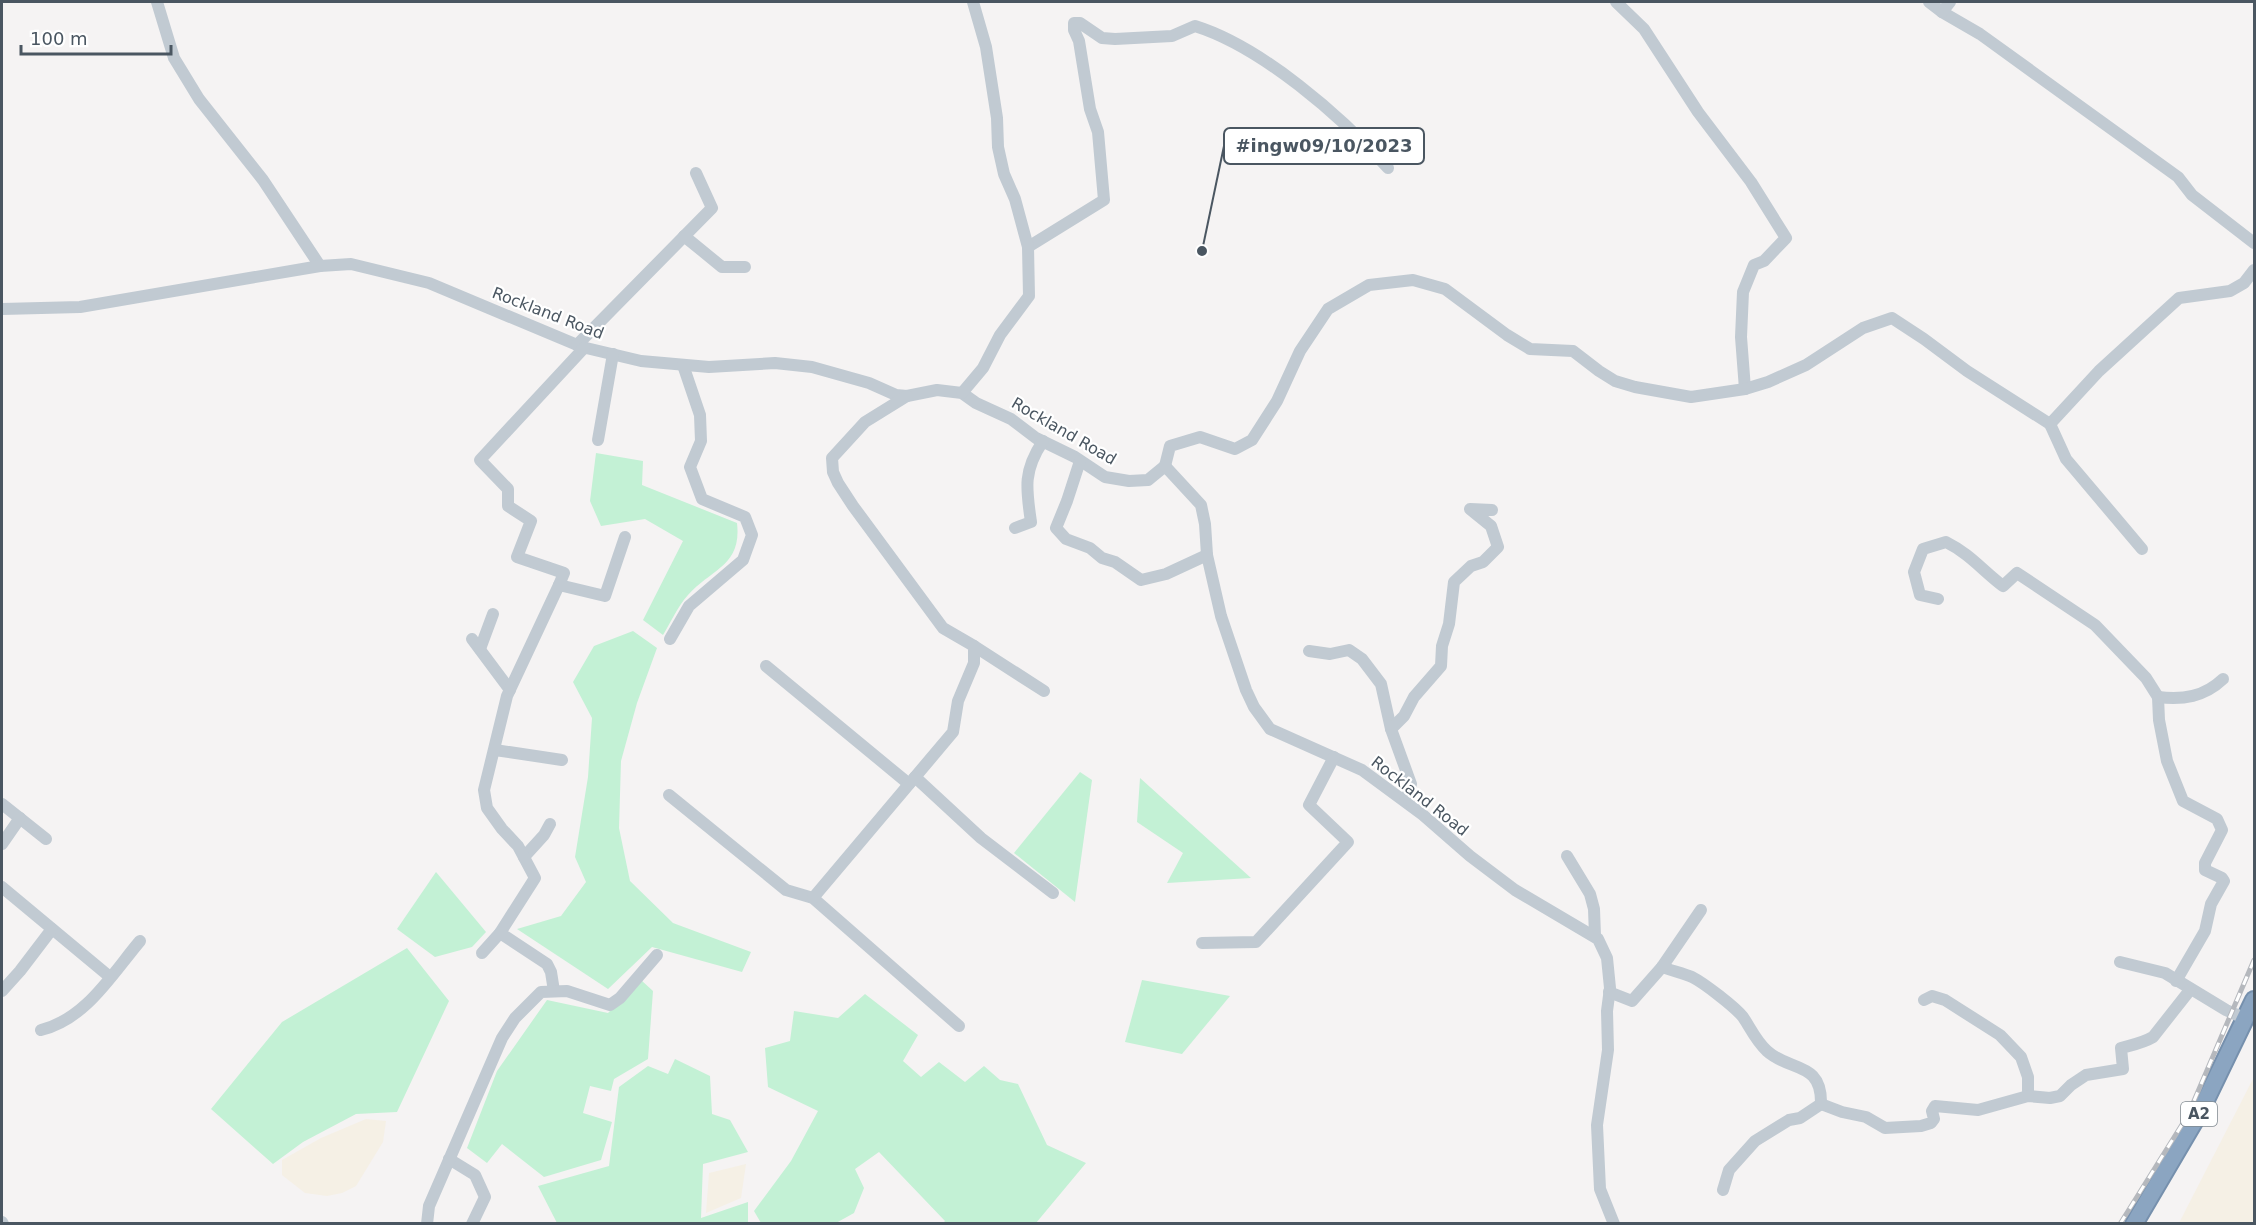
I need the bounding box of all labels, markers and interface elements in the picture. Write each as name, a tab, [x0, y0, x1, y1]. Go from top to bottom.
scale bar	[21, 18, 171, 56]
text: 100 m	[30, 28, 88, 49]
callout: #ingw09/10/2023	[1224, 128, 1424, 164]
text: #ingw09/10/2023	[1236, 135, 1412, 156]
street label: Rockland Road	[489, 283, 607, 343]
street label: Rockland Road	[1008, 393, 1120, 469]
street label: Rockland Road	[1368, 752, 1472, 840]
road number: A2	[2181, 1102, 2217, 1126]

